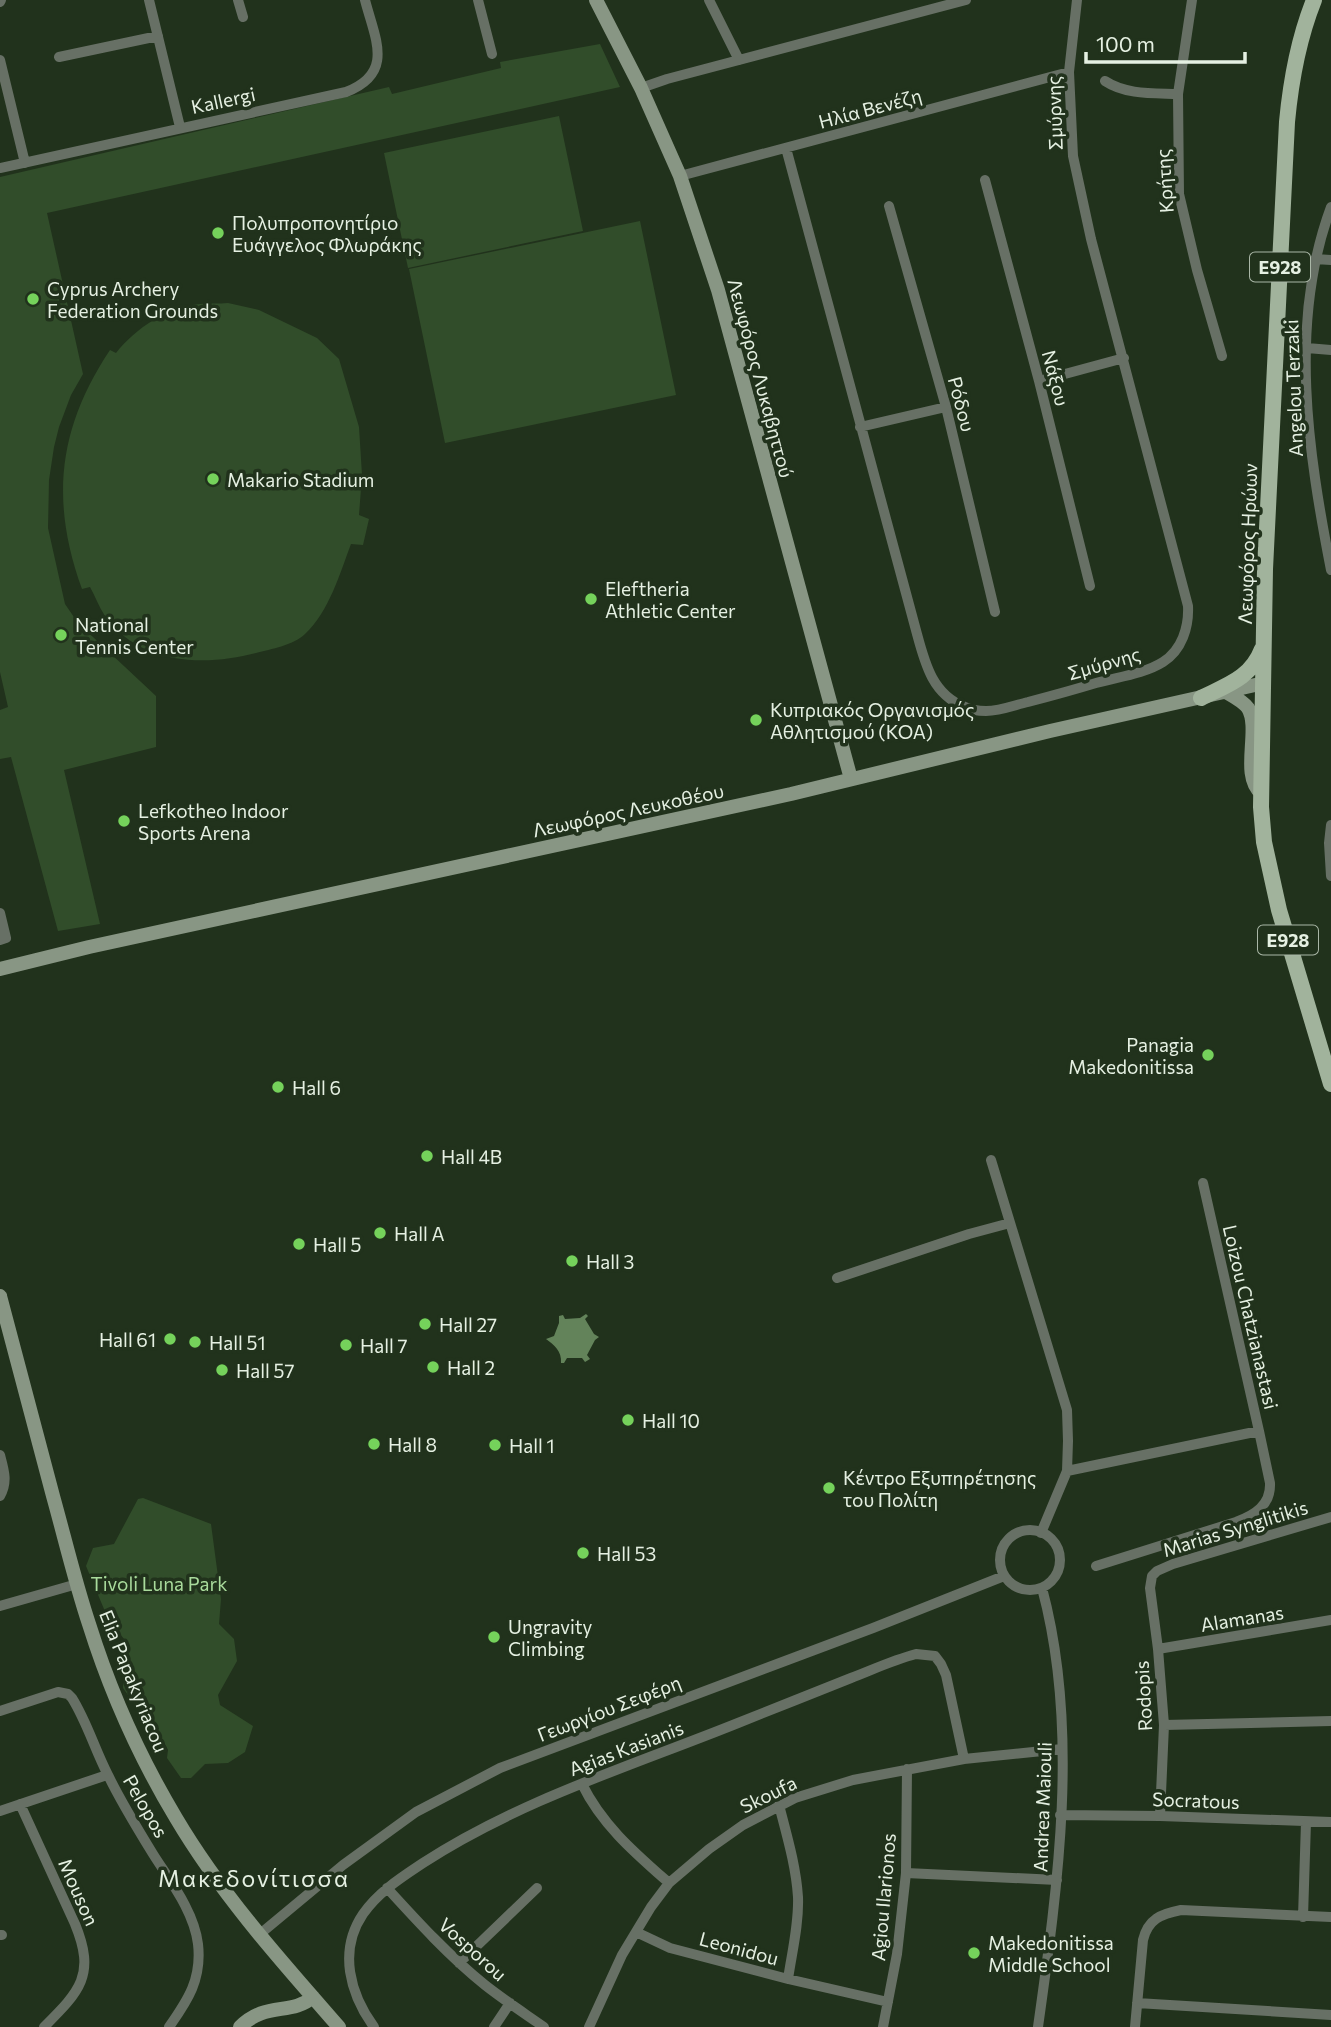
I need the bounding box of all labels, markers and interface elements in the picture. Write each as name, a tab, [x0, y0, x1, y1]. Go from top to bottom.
scale bar	[1086, 21, 1245, 65]
text: 100 m	[1096, 31, 1155, 56]
street label: Σμύρνης	[1041, 75, 1067, 151]
street label: Kallergi	[189, 82, 257, 118]
street label: Ηλία Βενέζη	[816, 83, 924, 133]
street label: Κρήτης	[1150, 148, 1178, 214]
place label: Πολυπροπονητίριο Ευάγγελος Φλωράκης	[232, 211, 422, 256]
marker: Πολυπροπονητίριο Ευάγγελος Φλωράκης	[210, 225, 226, 241]
road number: E928	[1250, 253, 1310, 282]
street label: Λεωφόρος Λυκαβηττού	[723, 276, 799, 480]
place label: Cyprus Archery Federation Grounds	[47, 277, 218, 322]
marker: Cyprus Archery Federation Grounds	[25, 291, 41, 307]
street label: Angelou Terzaki	[1279, 319, 1307, 457]
street label: Νάξου	[1038, 348, 1074, 408]
street label: Ρόδου	[944, 374, 980, 434]
street label: Λεωφόρος Ηρώων	[1233, 463, 1261, 625]
place label: Makario Stadium	[227, 468, 374, 491]
marker: Makario Stadium	[205, 471, 221, 487]
place label: Eleftheria Athletic Center	[605, 577, 736, 622]
marker: Eleftheria Athletic Center	[583, 591, 599, 607]
place label: National Tennis Center	[75, 613, 194, 658]
marker: National Tennis Center	[53, 627, 69, 643]
street label: Σμύρνης	[1065, 642, 1143, 684]
place label: Κυπριακός Οργανισμός Αθλητισμού (ΚΟΑ)	[770, 698, 974, 743]
marker: Κυπριακός Οργανισμός Αθλητισμού (ΚΟΑ)	[748, 712, 764, 728]
street label: Λεωφόρος Λευκοθέου	[530, 778, 726, 842]
place label: Lefkotheo Indoor Sports Arena	[138, 799, 289, 844]
marker: Lefkotheo Indoor Sports Arena	[116, 813, 132, 829]
road number: E928	[1258, 925, 1318, 954]
place label: Panagia Makedonitissa	[1068, 1033, 1194, 1078]
marker: Panagia Makedonitissa	[1200, 1047, 1216, 1063]
place label: Hall 6	[292, 1076, 341, 1099]
marker: Hall 6	[270, 1079, 286, 1095]
place label: Hall 4B	[441, 1145, 502, 1168]
marker: Hall 4B	[419, 1148, 435, 1164]
place label: Hall A	[394, 1222, 445, 1245]
street label: Loizou Chatzianastasi	[1219, 1222, 1283, 1412]
marker: Hall A	[372, 1225, 388, 1241]
place label: Hall 5	[313, 1233, 361, 1256]
marker: Hall 5	[291, 1236, 307, 1252]
place label: Hall 3	[586, 1250, 634, 1273]
marker: Hall 3	[564, 1253, 580, 1269]
place label: Hall 27	[439, 1313, 497, 1336]
marker: Hall 27	[417, 1316, 433, 1332]
place label: Hall 61	[99, 1328, 156, 1351]
marker: Hall 61	[162, 1331, 178, 1347]
place label: Hall 51	[209, 1331, 266, 1354]
marker: Hall 51	[187, 1334, 203, 1350]
place label: Hall 7	[360, 1334, 408, 1357]
marker: Hall 7	[338, 1337, 354, 1353]
place label: Hall 2	[447, 1356, 495, 1379]
place label: Hall 57	[236, 1359, 294, 1382]
marker: Hall 2	[425, 1359, 441, 1375]
marker: Hall 57	[214, 1362, 230, 1378]
place label: Hall 10	[642, 1409, 700, 1432]
marker: Hall 10	[620, 1412, 636, 1428]
place label: Hall 8	[388, 1433, 437, 1456]
place label: Hall 1	[509, 1434, 555, 1457]
marker: Hall 8	[366, 1436, 382, 1452]
marker: Hall 1	[487, 1437, 503, 1453]
place label: Κέντρο Εξυπηρέτησης του Πολίτη	[843, 1466, 1036, 1511]
marker: Κέντρο Εξυπηρέτησης του Πολίτη	[821, 1480, 837, 1496]
street label: Marias Synglitikis	[1160, 1495, 1310, 1561]
place label: Hall 53	[597, 1542, 656, 1565]
marker: Hall 53	[575, 1545, 591, 1561]
park label: Tivoli Luna Park	[91, 1572, 227, 1595]
street label: Alamanas	[1199, 1600, 1285, 1636]
street label: Elia Papakyriacou	[95, 1606, 173, 1756]
place label: Ungravity Climbing	[508, 1615, 593, 1660]
marker: Ungravity Climbing	[486, 1629, 502, 1645]
street label: Rodopis	[1130, 1660, 1156, 1732]
street label: Γεωργίου Σεφέρη	[534, 1670, 684, 1746]
street label: Agias Kasianis	[566, 1716, 686, 1780]
street label: Andrea Maiouli	[1028, 1741, 1056, 1873]
street label: Pelopos	[119, 1770, 173, 1842]
street label: Skoufa	[736, 1770, 800, 1818]
street label: Socratous	[1152, 1787, 1240, 1813]
street label: Agiou Ilarionos	[866, 1832, 900, 1962]
street label: Mouson	[54, 1855, 104, 1929]
district label: Μακεδονίτισσα	[158, 1864, 350, 1892]
street label: Vosporou	[434, 1913, 512, 1985]
street label: Leonidou	[697, 1926, 781, 1970]
place label: Makedonitissa Middle School	[988, 1931, 1114, 1976]
marker: Makedonitissa Middle School	[966, 1945, 982, 1961]

